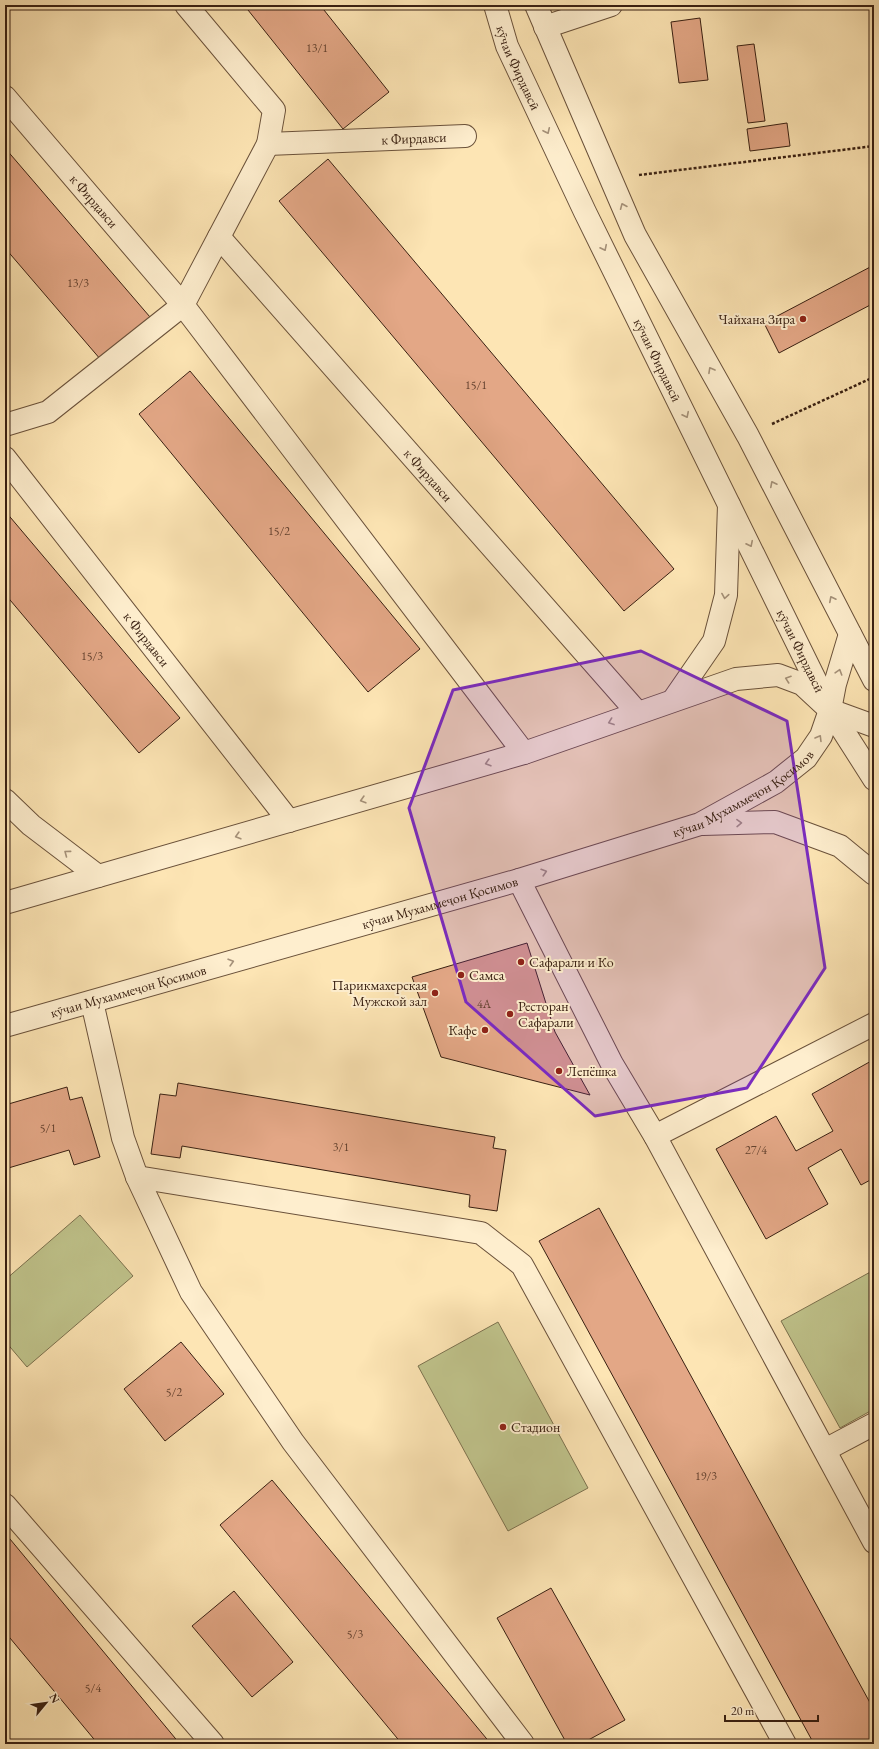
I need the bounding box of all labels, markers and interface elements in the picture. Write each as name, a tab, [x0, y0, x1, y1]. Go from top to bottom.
street label: кӯчаи Фирдавсӣ	[492, 23, 545, 113]
house number: 13/1	[306, 40, 328, 56]
one-way arrow	[542, 127, 550, 135]
street label: к Фирдавси	[381, 128, 447, 148]
street label: к Фирдавси	[66, 170, 123, 232]
one-way arrow	[620, 202, 628, 210]
one-way arrow	[599, 244, 607, 252]
house number: 13/3	[67, 275, 89, 291]
place label: Чайхана Зира	[718, 310, 795, 328]
marker: Чайхана Зира	[798, 314, 808, 324]
street label: кӯчаи Фирдавсӣ	[630, 315, 686, 405]
one-way arrow	[708, 367, 715, 374]
house number: 15/1	[465, 377, 487, 393]
one-way arrow	[681, 411, 689, 418]
street label: к Фирдавси	[400, 445, 457, 506]
one-way arrow	[770, 481, 778, 488]
house number: 15/2	[268, 523, 290, 539]
one-way arrow	[745, 540, 753, 548]
one-way arrow	[721, 593, 730, 599]
one-way arrow	[830, 596, 837, 604]
street label: кӯчаи Фирдавсӣ	[773, 606, 829, 696]
street label: к Фирдавси	[120, 608, 174, 671]
house number: 15/3	[81, 648, 103, 664]
one-way arrow	[834, 669, 842, 676]
one-way arrow	[785, 675, 792, 684]
one-way arrow	[607, 717, 614, 726]
one-way arrow	[815, 735, 822, 742]
street label: кӯчаи Мухаммеҷон Қосимов	[670, 747, 818, 841]
one-way arrow	[484, 759, 491, 767]
one-way arrow	[359, 795, 366, 803]
one-way arrow	[736, 819, 742, 827]
one-way arrow	[235, 831, 242, 840]
one-way arrow	[64, 851, 71, 858]
one-way arrow	[541, 868, 548, 877]
street label: кӯчаи Мухаммеҷон Қосимов	[360, 872, 520, 933]
place label: Сафарали и Ко	[529, 953, 614, 971]
marker: Сафарали и Ко	[516, 957, 526, 967]
one-way arrow	[227, 958, 234, 967]
street label: кӯчаи Мухаммеҷон Қосимов	[48, 960, 208, 1022]
place label: Самса	[469, 966, 505, 984]
marker: Самса	[456, 970, 466, 980]
place label: Парикмахерская Мужской зал	[332, 976, 427, 1010]
marker: Парикмахерская Мужской зал	[430, 988, 440, 998]
house number: 4А	[477, 996, 492, 1012]
place label: Ресторан Сафарали	[518, 997, 574, 1031]
marker: Ресторан Сафарали	[505, 1009, 515, 1019]
place label: Кафе	[449, 1021, 478, 1039]
marker: Кафе	[480, 1025, 490, 1035]
place label: Лепёшка	[567, 1062, 617, 1080]
marker: Лепёшка	[554, 1066, 564, 1076]
house number: 5/1	[40, 1120, 56, 1136]
house number: 3/1	[333, 1139, 349, 1155]
house number: 27/4	[745, 1142, 767, 1158]
house number: 5/2	[166, 1384, 182, 1400]
place label: Стадион	[511, 1418, 560, 1436]
marker: Стадион	[498, 1422, 508, 1432]
house number: 19/3	[695, 1468, 717, 1484]
house number: 5/3	[347, 1626, 363, 1642]
house number: 5/4	[85, 1680, 101, 1696]
north arrow	[26, 1683, 66, 1723]
text: N	[46, 1691, 63, 1706]
scale bar	[725, 1697, 818, 1723]
text: 20 m	[731, 1703, 755, 1719]

